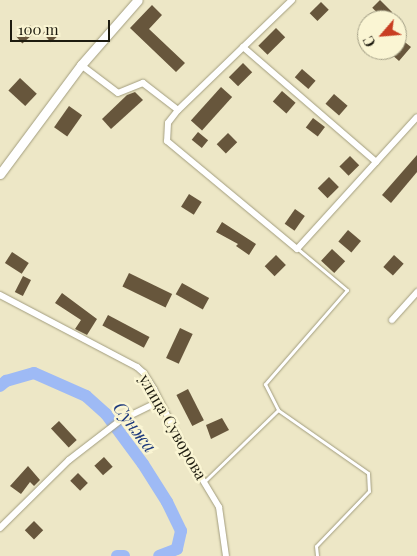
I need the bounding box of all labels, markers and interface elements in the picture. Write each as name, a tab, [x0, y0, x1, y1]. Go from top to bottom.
scale bar	[12, 10, 112, 42]
north arrow	[357, 10, 407, 60]
text: 100 m	[18, 19, 59, 39]
text: С	[358, 33, 380, 50]
street label: улица Суворова	[135, 371, 211, 483]
water label: Сунжа	[109, 397, 161, 457]

